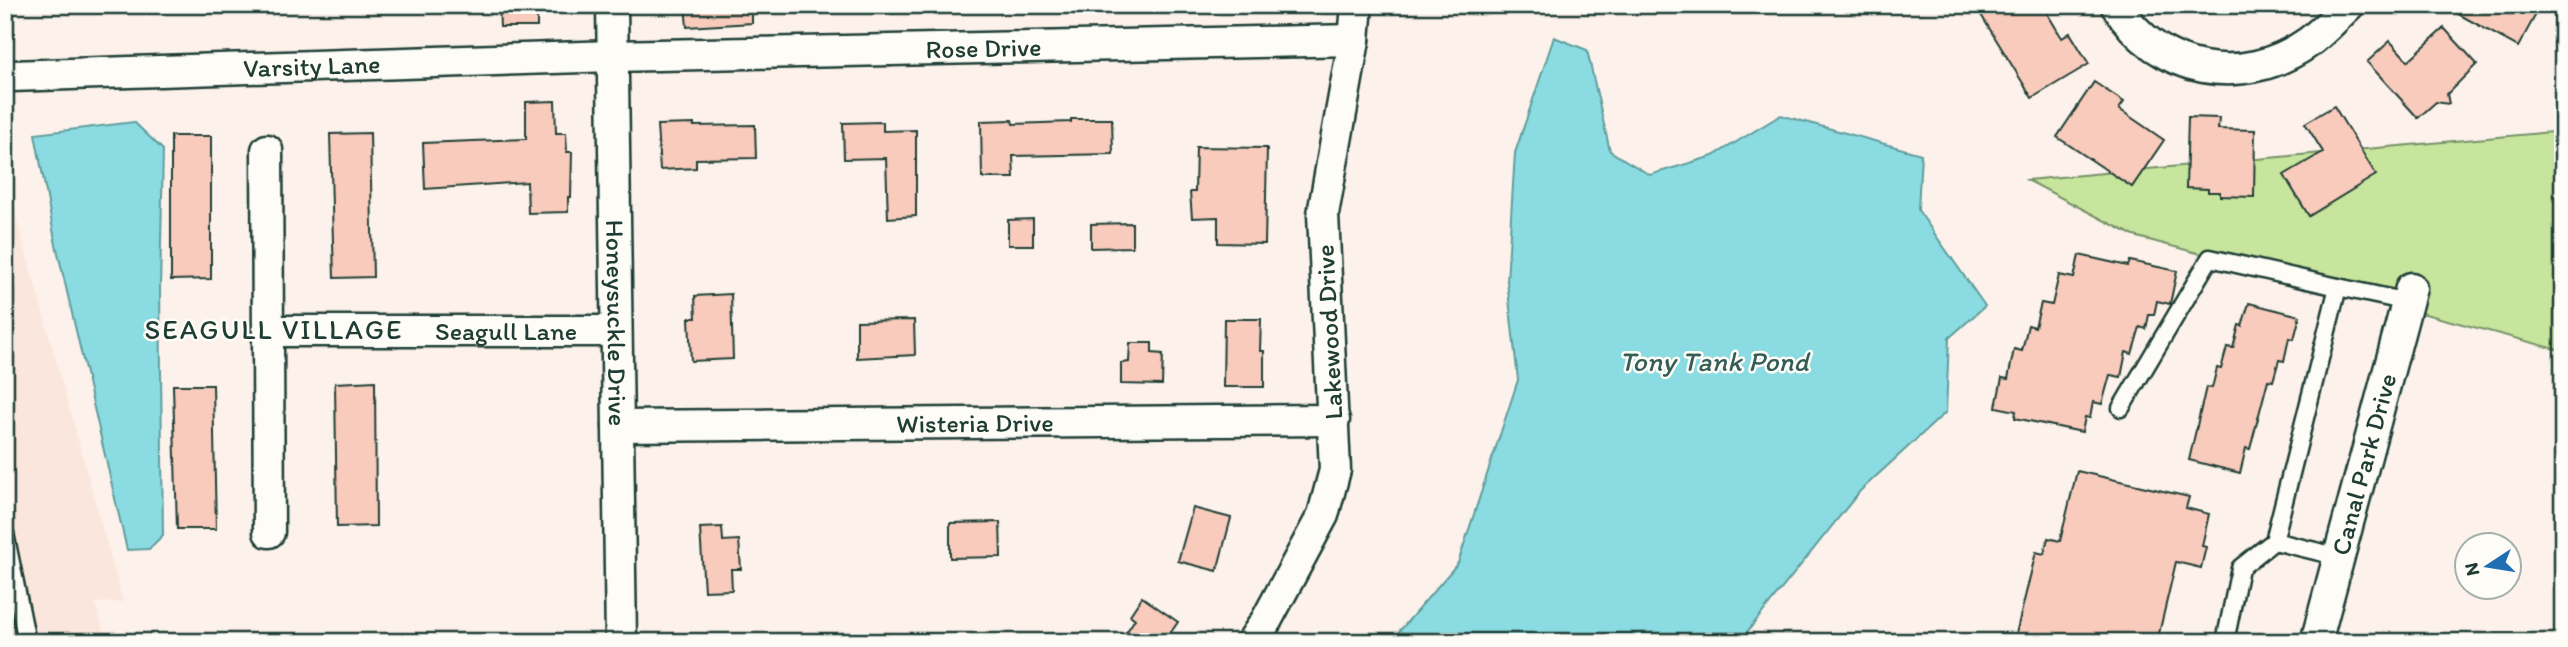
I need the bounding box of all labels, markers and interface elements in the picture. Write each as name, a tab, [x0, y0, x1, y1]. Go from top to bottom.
street label: Rose Drive	[925, 31, 1042, 65]
street label: Varsity Lane	[243, 48, 381, 84]
street label: Honeysuckle Drive	[599, 219, 634, 427]
street label: Lakewood Drive	[1308, 244, 1350, 420]
district label: SEAGULL VILLAGE	[145, 312, 404, 346]
street label: Seagull Lane	[435, 315, 577, 347]
water label: Tony Tank Pond	[1619, 344, 1811, 378]
street label: Canal Park Drive	[2324, 370, 2403, 559]
street label: Wisteria Drive	[896, 406, 1054, 440]
north arrow	[2452, 532, 2522, 602]
text: N	[2459, 561, 2484, 578]

